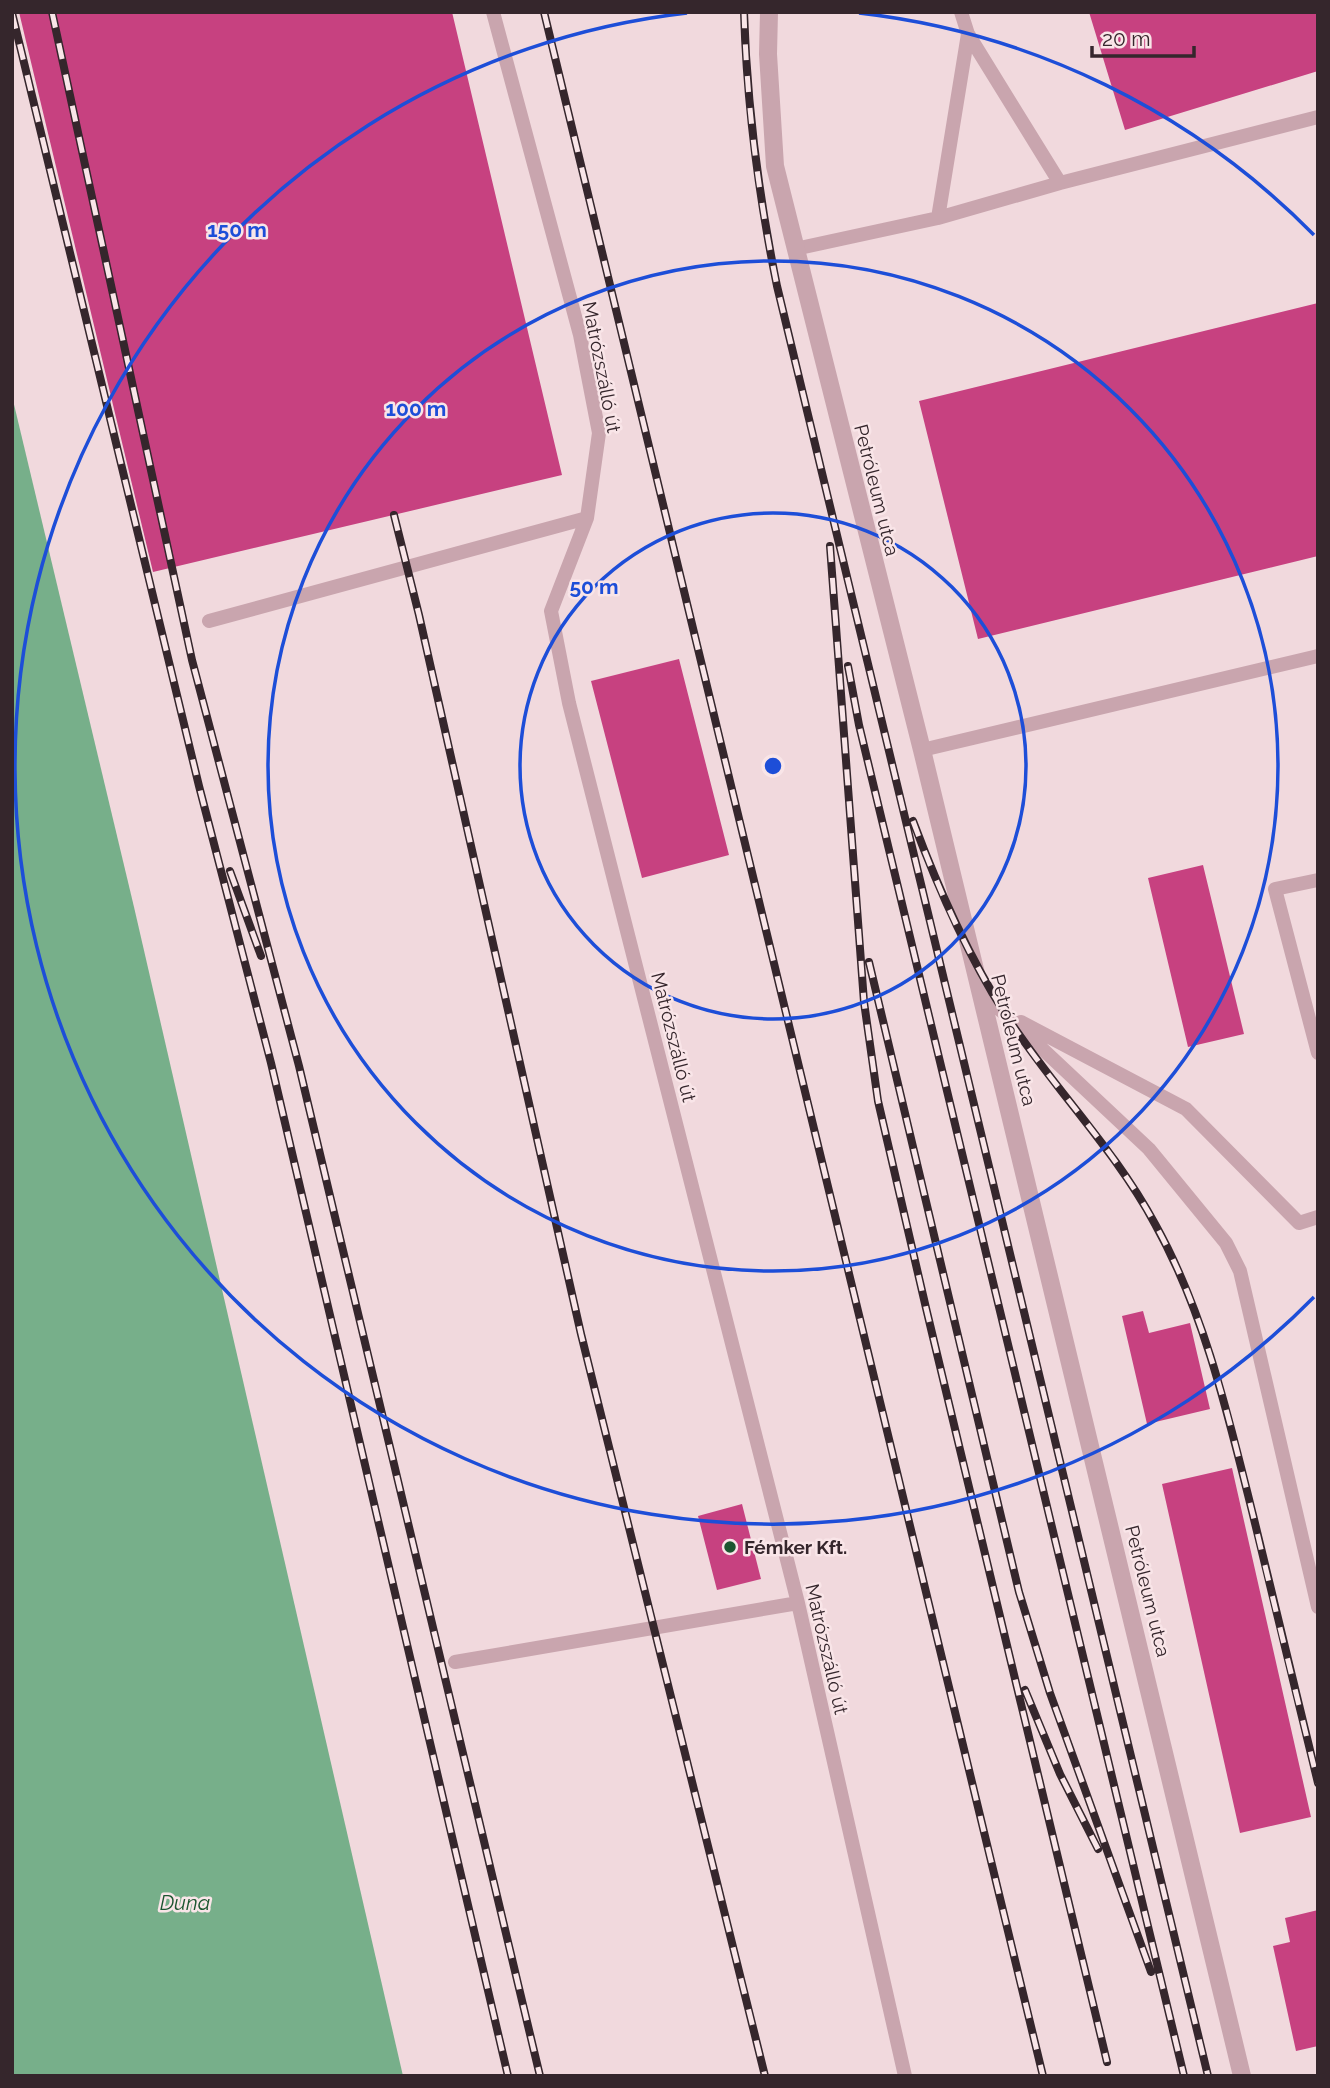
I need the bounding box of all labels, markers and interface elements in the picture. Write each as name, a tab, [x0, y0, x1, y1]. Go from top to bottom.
scale bar	[1092, 14, 1194, 58]
text: 20 m	[1102, 26, 1150, 51]
text: 150 m	[207, 217, 267, 242]
street label: Matrózszálló út	[579, 300, 626, 435]
text: 100 m	[386, 396, 446, 421]
street label: Petróleum utca	[850, 422, 904, 558]
text: 50 m	[569, 574, 619, 599]
centre of rings	[761, 754, 785, 778]
street label: Matrózszálló út	[647, 970, 701, 1105]
street label: Petróleum utca	[987, 972, 1041, 1108]
street label: Petróleum utca	[1121, 1523, 1175, 1659]
place label: Fémker Kft.	[744, 1536, 847, 1558]
marker: Fémker Kft.	[722, 1539, 738, 1555]
street label: Matrózszálló út	[801, 1582, 853, 1717]
water label: Duna	[160, 1890, 210, 1915]

